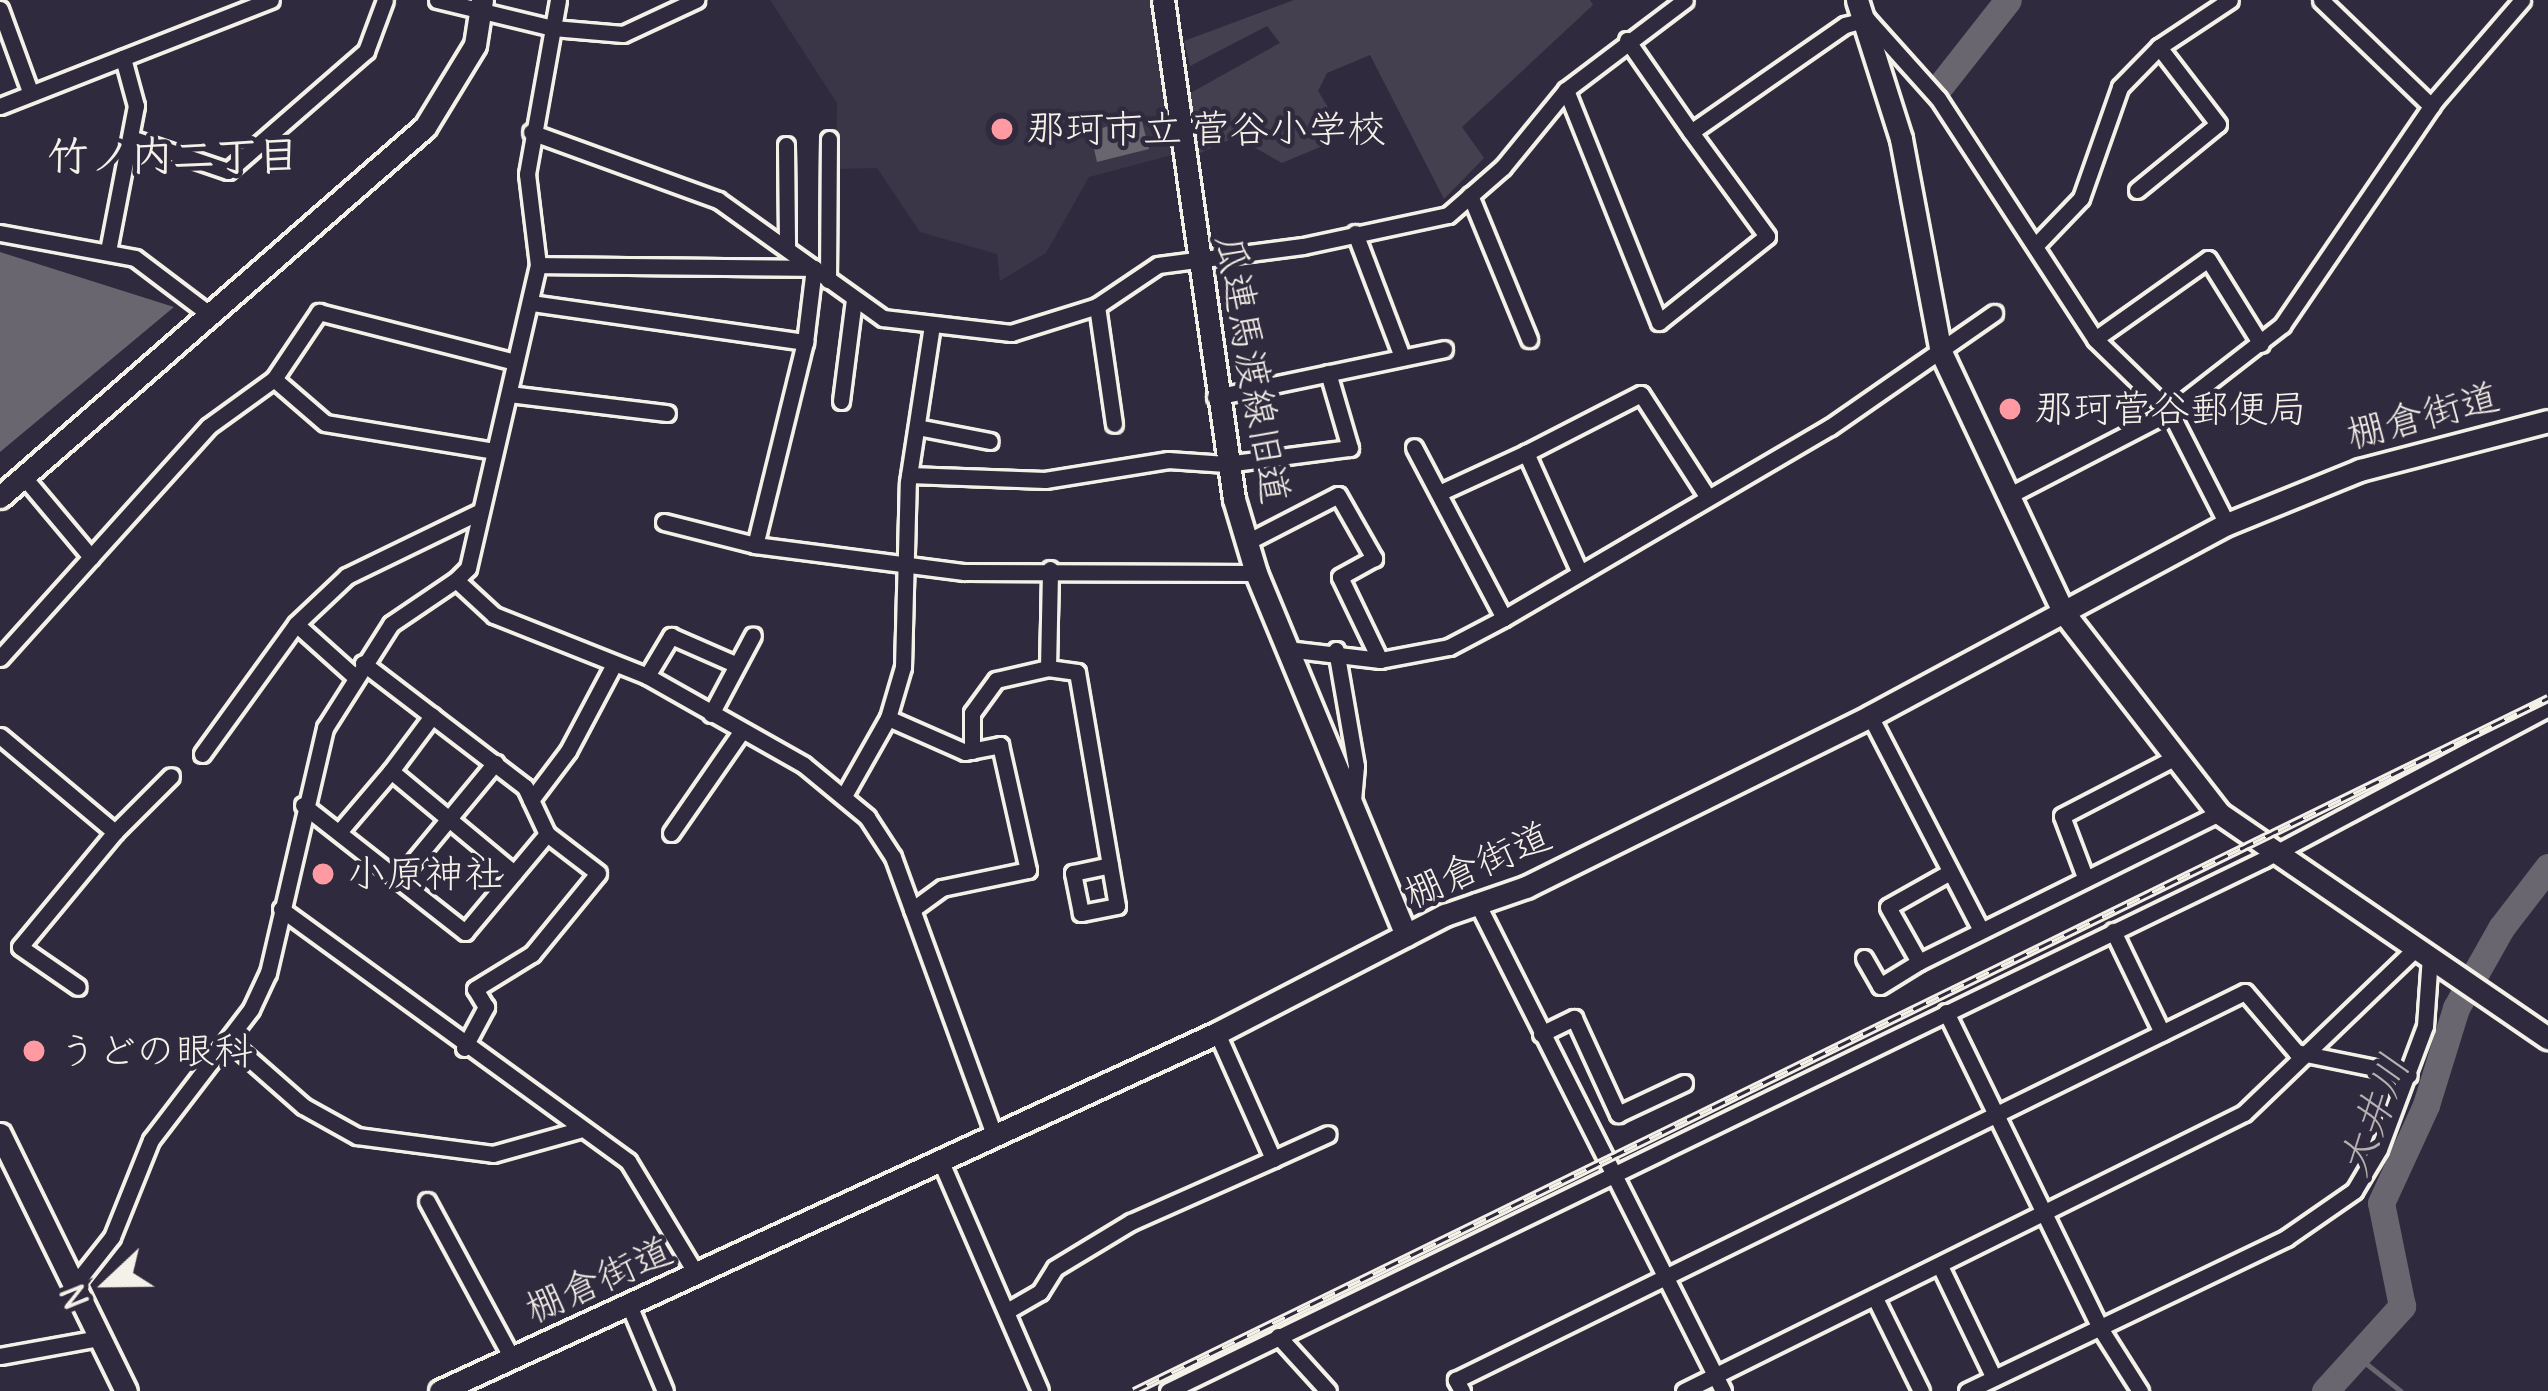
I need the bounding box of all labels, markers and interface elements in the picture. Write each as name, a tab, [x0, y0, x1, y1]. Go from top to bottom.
place label: 那珂市立 菅谷小学校	[1026, 106, 1386, 152]
marker: 那珂市立 菅谷小学校	[989, 116, 1015, 142]
district label: 竹ノ内二丁目	[47, 130, 299, 180]
street label: 瓜連馬渡線旧道	[1205, 231, 1299, 507]
street label: 棚倉街道	[2342, 373, 2504, 459]
place label: 那珂菅谷郵便局	[2034, 386, 2307, 432]
marker: 那珂菅谷郵便局	[1997, 396, 2023, 422]
street label: 棚倉街道	[1397, 812, 1559, 918]
place label: 小原神社	[347, 851, 503, 897]
marker: 小原神社	[310, 861, 336, 887]
place label: うどの眼科	[58, 1028, 253, 1074]
marker: うどの眼科	[21, 1038, 47, 1064]
water label: 大井川	[2327, 1047, 2419, 1183]
north arrow	[48, 1223, 168, 1343]
street label: 棚倉街道	[518, 1227, 680, 1333]
text: N	[51, 1278, 98, 1315]

